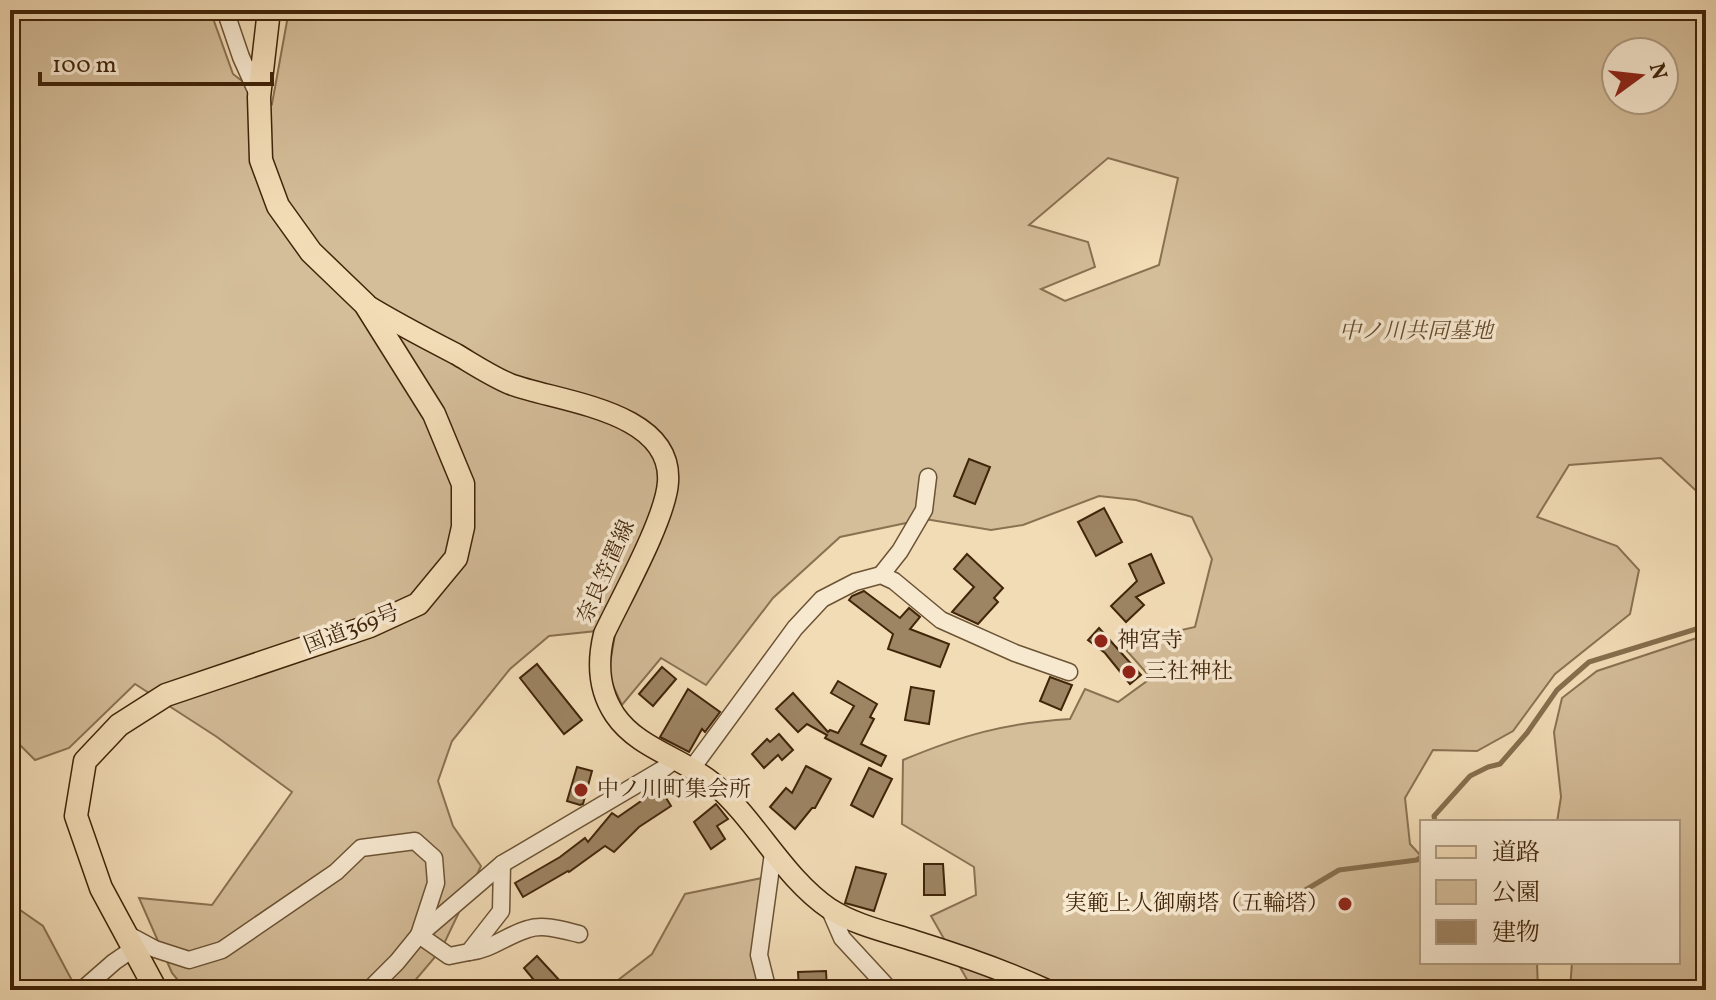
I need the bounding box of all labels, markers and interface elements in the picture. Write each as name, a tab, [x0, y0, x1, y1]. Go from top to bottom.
scale bar	[40, 36, 272, 86]
north arrow	[1600, 36, 1680, 116]
text: 100 m	[52, 49, 117, 83]
text: N	[1640, 60, 1674, 83]
park label: 中ノ川共同墓地	[1339, 317, 1495, 348]
street label: 奈良笠置線	[570, 515, 644, 629]
street label: 国道369号	[300, 598, 404, 662]
place label: 神宮寺	[1117, 626, 1183, 657]
marker: 神宮寺	[1092, 632, 1110, 650]
place label: 三社神社	[1145, 657, 1233, 688]
marker: 三社神社	[1120, 663, 1138, 681]
place label: 中ノ川町集会所	[597, 775, 751, 806]
marker: 中ノ川町集会所	[572, 781, 590, 799]
legend	[1420, 820, 1680, 964]
text: 道路	[1492, 837, 1540, 871]
text: 公園	[1492, 877, 1540, 911]
place label: 実範上人御廟塔（五輪塔）	[1065, 889, 1329, 920]
marker: 実範上人御廟塔（五輪塔）	[1336, 895, 1354, 913]
text: 建物	[1492, 917, 1540, 951]

